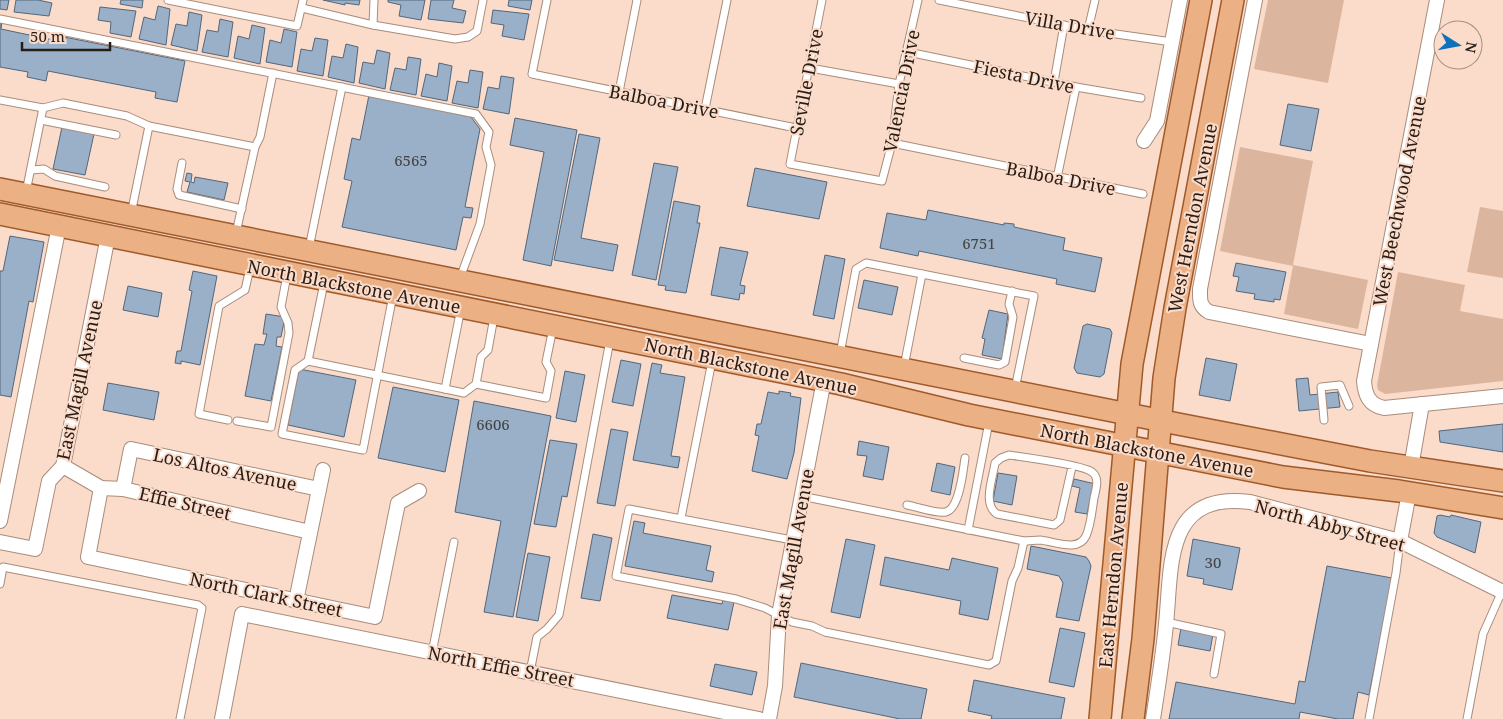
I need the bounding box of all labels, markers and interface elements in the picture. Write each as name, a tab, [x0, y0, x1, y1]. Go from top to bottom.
street label: Villa Drive	[1023, 5, 1117, 45]
scale bar	[22, 20, 110, 52]
north arrow	[1433, 20, 1483, 70]
text: 50 m	[30, 26, 65, 46]
street label: Seville Drive	[784, 26, 828, 138]
street label: Valencia Drive	[877, 27, 925, 155]
text: N	[1461, 40, 1482, 55]
street label: Fiesta Drive	[971, 54, 1077, 98]
street label: Balboa Drive	[607, 79, 721, 123]
street label: West Beechwood Avenue	[1367, 94, 1431, 308]
street label: West Herndon Avenue	[1162, 121, 1222, 315]
house number: 6565	[394, 150, 428, 170]
street label: Balboa Drive	[1004, 156, 1118, 200]
house number: 6751	[962, 233, 996, 253]
street label: North Blackstone Avenue	[245, 254, 463, 318]
street label: East Magill Avenue	[50, 298, 108, 462]
street label: North Blackstone Avenue	[642, 332, 860, 400]
house number: 6606	[476, 414, 510, 434]
street label: North Blackstone Avenue	[1038, 418, 1256, 482]
street label: Los Altos Avenue	[151, 442, 299, 496]
street label: East Magill Avenue	[767, 467, 819, 631]
street label: Effie Street	[137, 481, 233, 525]
street label: East Herndon Avenue	[1093, 481, 1133, 669]
street label: North Abby Street	[1252, 493, 1408, 557]
house number: 30	[1205, 552, 1221, 572]
street label: North Clark Street	[187, 566, 345, 622]
street label: North Effie Street	[426, 640, 576, 692]

